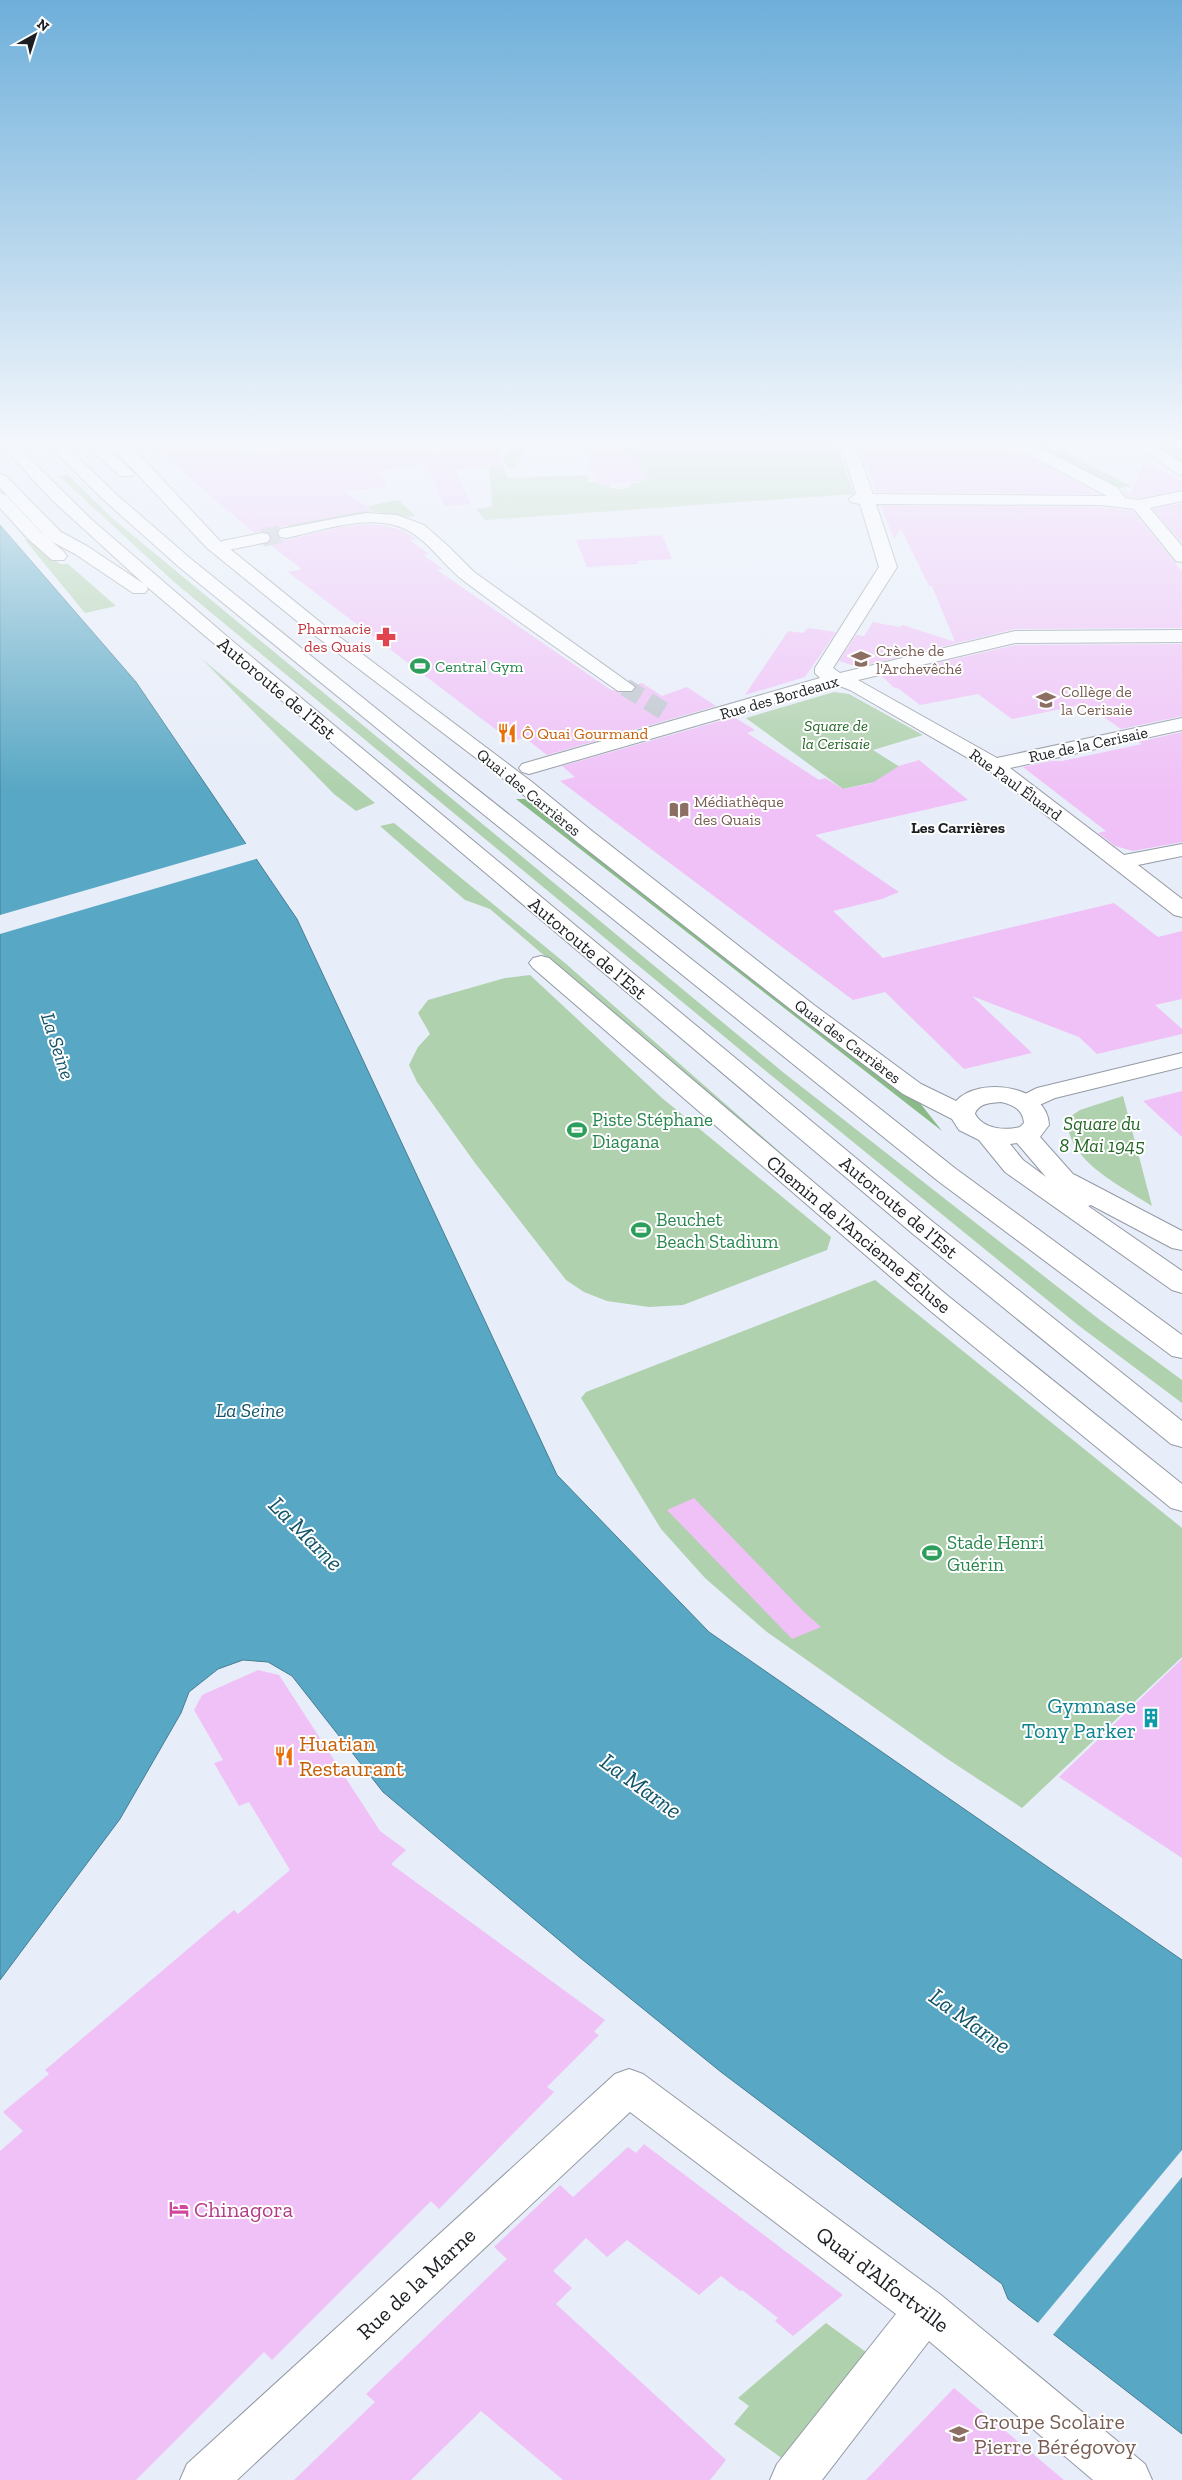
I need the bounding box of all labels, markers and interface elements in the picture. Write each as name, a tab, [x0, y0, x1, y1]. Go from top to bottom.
north arrow	[10, 10, 60, 60]
text: N	[33, 15, 53, 35]
place label: Pharmacie des Quais	[297, 619, 371, 656]
pharmacy icon: Pharmacie des Quais	[375, 626, 397, 648]
street label: Autoroute de l’Est	[213, 632, 340, 744]
place label: Crèche de l'Archevêché	[876, 641, 962, 678]
school or university icon: Crèche de l'Archevêché	[850, 648, 872, 670]
sports icon: Central Gym	[409, 655, 431, 677]
place label: Central Gym	[435, 657, 524, 676]
street label: Rue des Bordeaux	[718, 671, 841, 724]
place label: Collège de la Cerisaie	[1061, 682, 1132, 719]
school or university icon: Collège de la Cerisaie	[1035, 689, 1057, 711]
park label: Square de la Cerisaie	[802, 716, 870, 753]
restaurant icon: Ô Quai Gourmand	[496, 722, 518, 744]
street label: Rue de la Cerisaie	[1027, 723, 1149, 766]
place label: Ô Quai Gourmand	[522, 724, 649, 743]
street label: Quai des Carrières	[473, 745, 585, 840]
street label: Rue Paul Éluard	[966, 745, 1066, 824]
place label: Médiathèque des Quais	[694, 792, 784, 829]
library icon: Médiathèque des Quais	[668, 799, 690, 821]
district label: Les Carrières	[911, 818, 1005, 837]
street label: Autoroute de l’Est	[524, 892, 651, 1004]
street label: Quai des Carrières	[791, 995, 905, 1088]
water label: La Seine	[36, 1010, 80, 1082]
place label: Piste Stéphane Diagana	[592, 1108, 713, 1153]
park label: Square du 8 Mai 1945	[1059, 1112, 1145, 1157]
sports icon: Piste Stéphane Diagana	[566, 1119, 588, 1141]
street label: Chemin de l'Ancienne Écluse	[762, 1150, 956, 1318]
street label: Autoroute de l’Est	[835, 1151, 962, 1263]
place label: Beuchet Beach Stadium	[656, 1208, 779, 1253]
sports icon: Beuchet Beach Stadium	[630, 1219, 652, 1241]
water label: La Seine	[216, 1398, 284, 1422]
water label: La Marne	[263, 1490, 350, 1577]
place label: Stade Henri Guérin	[947, 1531, 1044, 1576]
sports icon: Stade Henri Guérin	[921, 1542, 943, 1564]
place label: Gymnase Tony Parker	[1022, 1692, 1136, 1744]
building icon: Gymnase Tony Parker	[1140, 1707, 1162, 1729]
place label: Huatian Restaurant	[299, 1730, 405, 1782]
restaurant icon: Huatian Restaurant	[273, 1745, 295, 1767]
water label: La Marne	[595, 1746, 688, 1825]
water label: La Marne	[924, 1981, 1017, 2060]
place label: Chinagora	[194, 2196, 294, 2223]
hotel icon: Chinagora	[168, 2198, 190, 2220]
street label: Quai d'Alfortville	[811, 2220, 955, 2338]
street label: Rue de la Marne	[351, 2222, 481, 2345]
place label: Groupe Scolaire Pierre Bérégovoy	[974, 2408, 1137, 2460]
school or university icon: Groupe Scolaire Pierre Bérégovoy	[948, 2423, 970, 2445]

